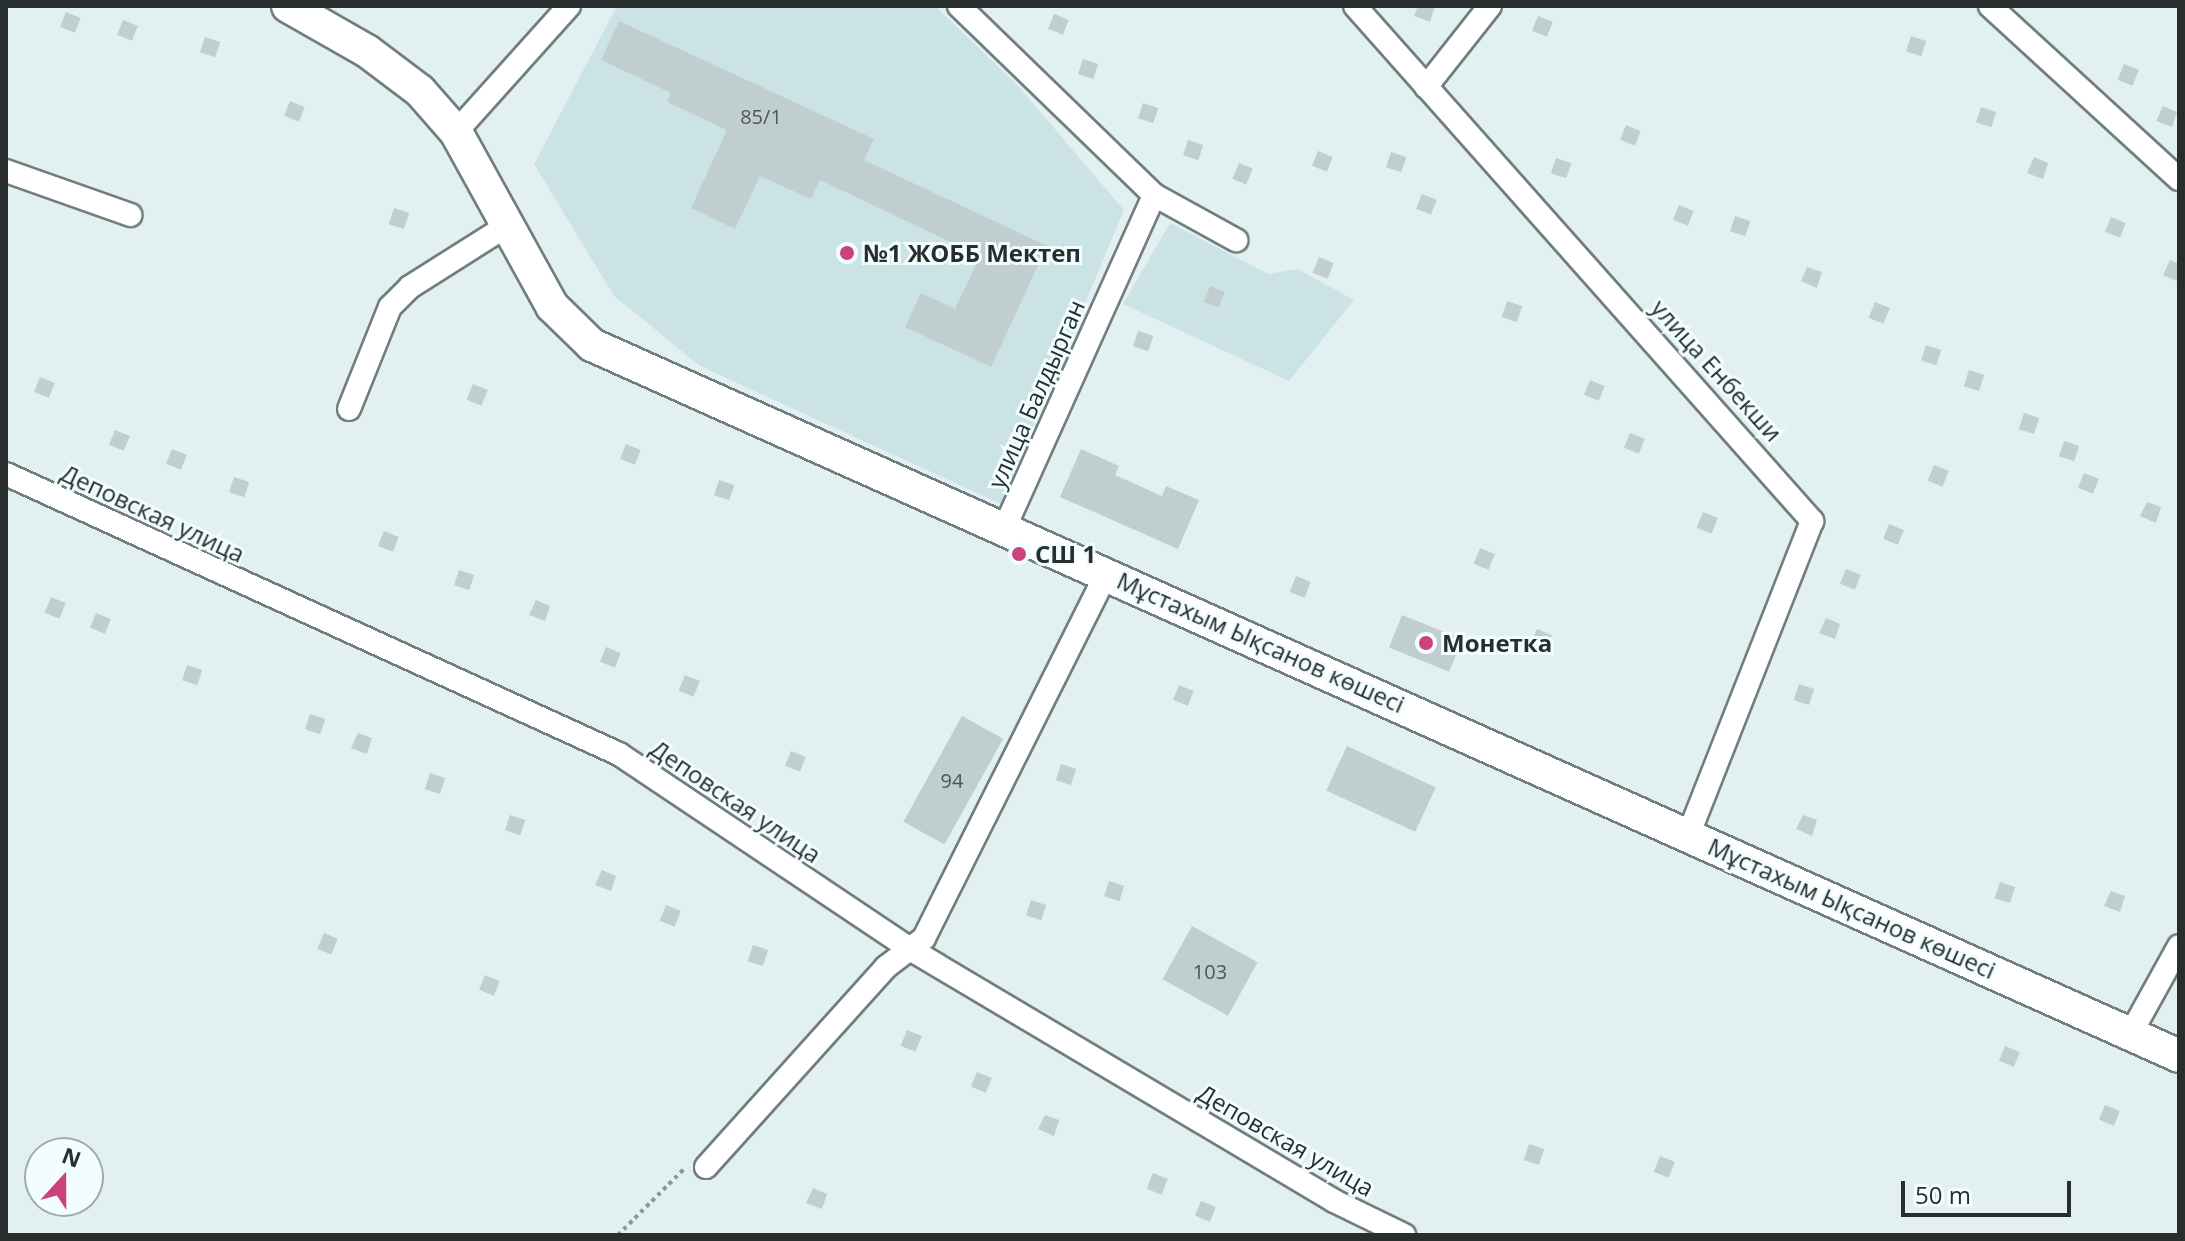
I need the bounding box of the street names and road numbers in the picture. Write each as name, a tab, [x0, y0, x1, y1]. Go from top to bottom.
street label: улица Енбекши	[1646, 293, 1788, 447]
street label: улица Балдырган	[982, 295, 1090, 493]
street label: Деповская улица	[57, 458, 249, 568]
street label: Мұстахым Ықсанов көшесі	[1113, 565, 1409, 719]
street label: Деповская улица	[645, 733, 827, 869]
street label: Мұстахым Ықсанов көшесі	[1704, 831, 2000, 985]
street label: Деповская улица	[1193, 1078, 1379, 1202]

